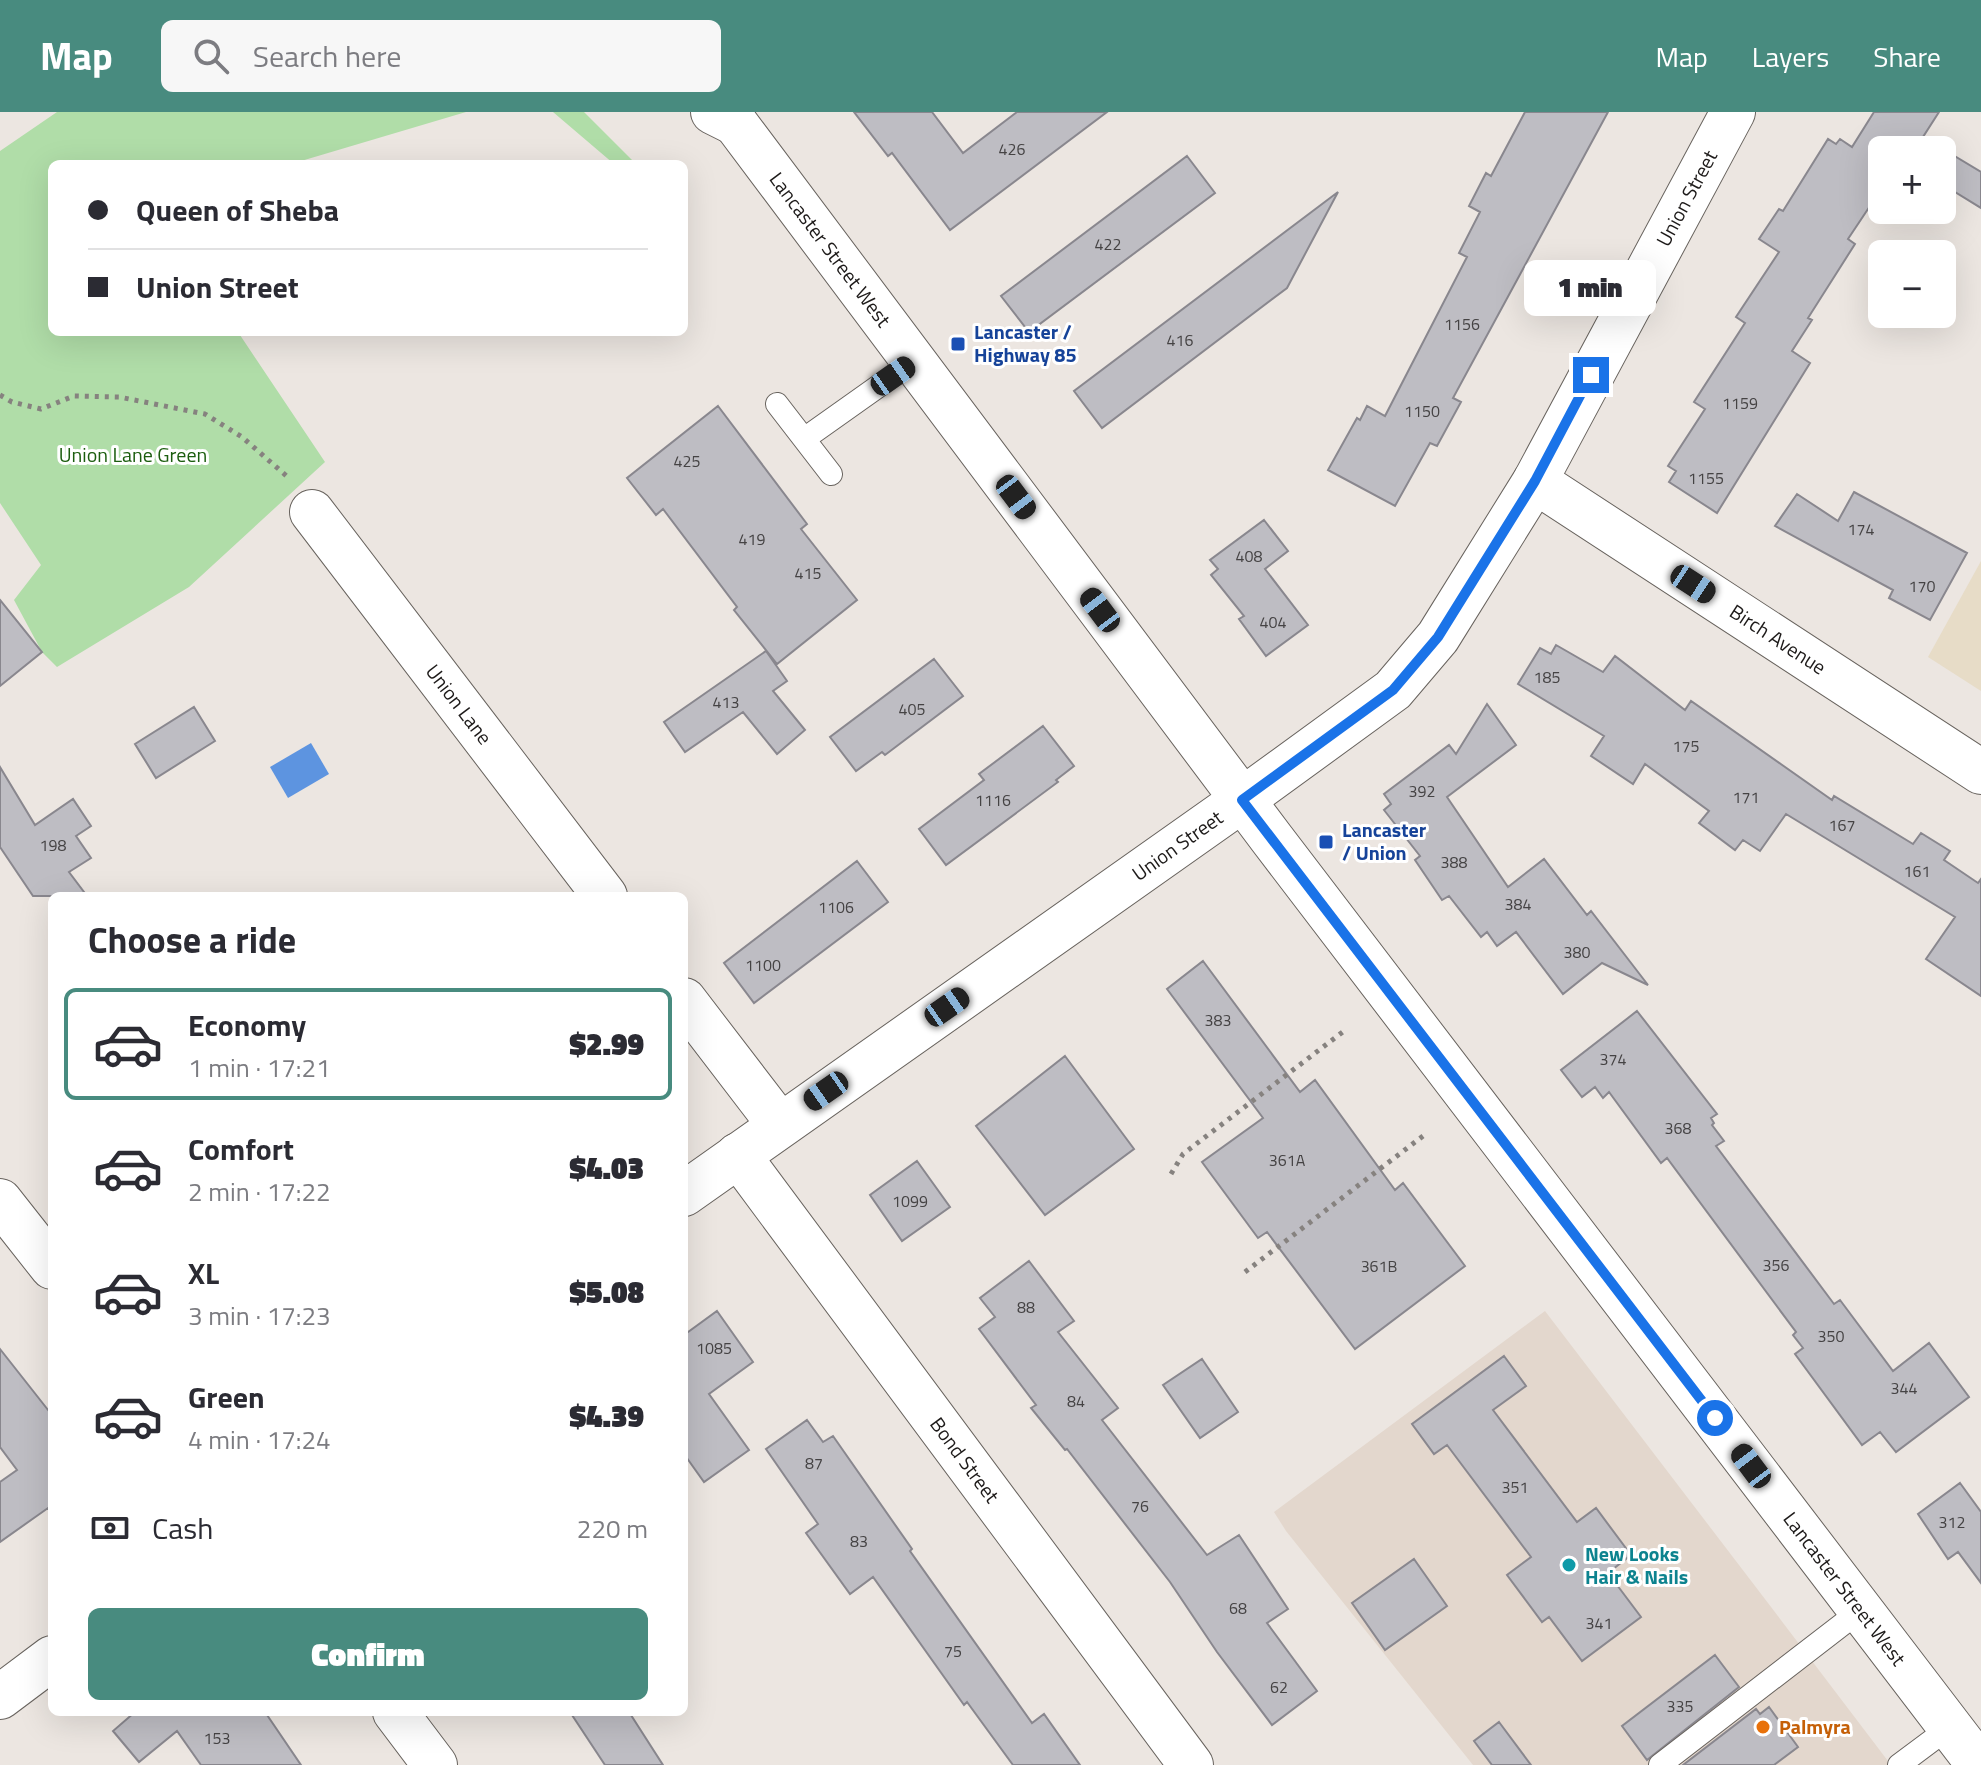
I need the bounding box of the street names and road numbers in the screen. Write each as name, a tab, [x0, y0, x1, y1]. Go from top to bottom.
street label: Union Street	[1648, 144, 1725, 252]
street label: Lancaster Street West	[762, 165, 899, 333]
street label: Birch Avenue	[1724, 596, 1833, 682]
street label: Union Lane	[418, 657, 500, 751]
street label: Union Street	[1125, 802, 1229, 888]
street label: Bond Street	[923, 1410, 1007, 1509]
street label: Lancaster Street West	[1776, 1505, 1914, 1672]

